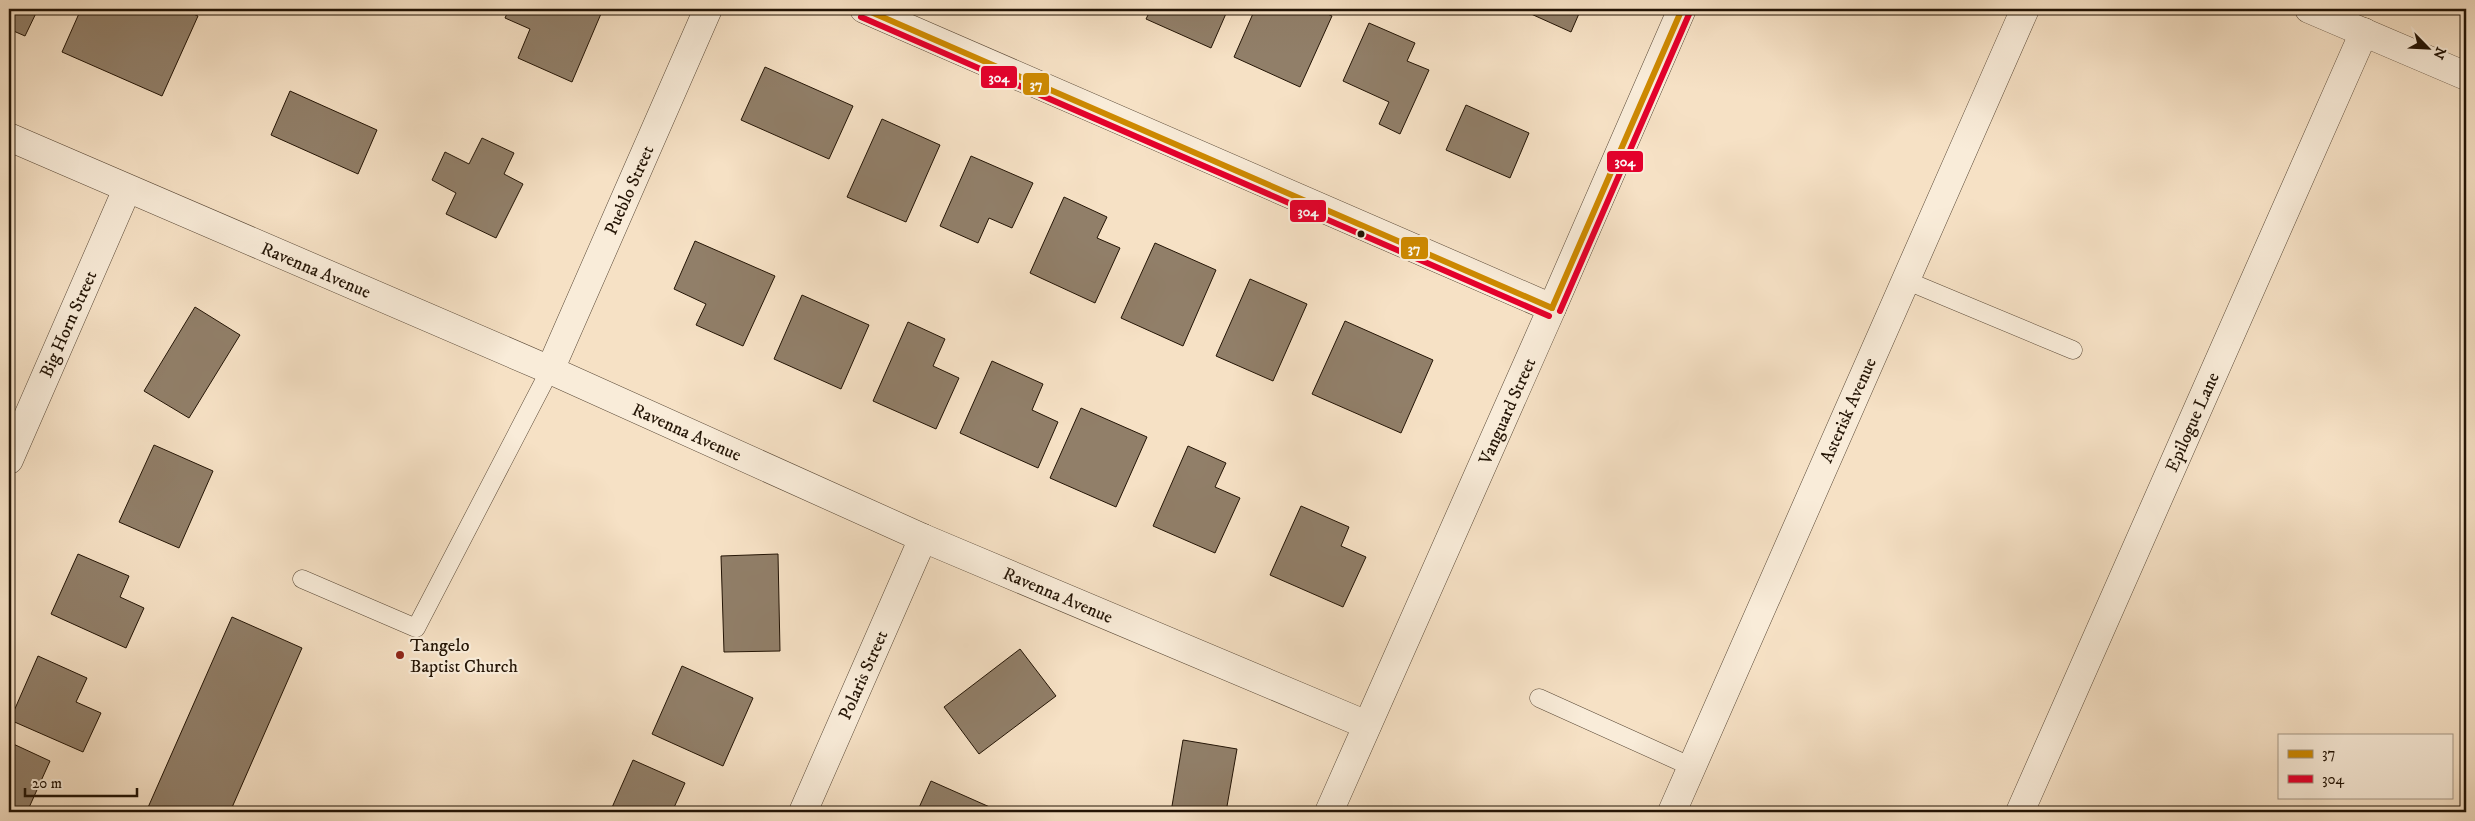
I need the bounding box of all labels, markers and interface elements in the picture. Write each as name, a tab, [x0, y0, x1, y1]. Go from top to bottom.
north arrow	[2402, 22, 2452, 72]
text: N	[2428, 44, 2450, 62]
line badge: 304	[980, 65, 1018, 89]
text: 304	[989, 69, 1010, 87]
line badge: 37	[1022, 72, 1050, 96]
text: 37	[1030, 76, 1042, 94]
street label: Pueblo Street	[600, 142, 659, 238]
line badge: 304	[1606, 150, 1644, 173]
text: 304	[1615, 153, 1636, 171]
line badge: 304	[1289, 199, 1327, 223]
text: 304	[1298, 203, 1319, 221]
unlabelled marker	[1356, 229, 1366, 239]
line badge: 37	[1400, 236, 1429, 260]
street label: Ravenna Avenue	[257, 238, 374, 304]
text: 37	[1408, 240, 1420, 258]
street label: Big Horn Street	[36, 267, 102, 381]
street label: Vanguard Street	[1474, 354, 1541, 469]
street label: Asterisk Avenue	[1816, 354, 1882, 466]
street label: Epilogue Lane	[2161, 369, 2225, 476]
street label: Ravenna Avenue	[629, 399, 745, 467]
street label: Ravenna Avenue	[999, 563, 1116, 629]
street label: Polaris Street	[834, 627, 894, 724]
place label: Tangelo Baptist Church	[410, 635, 518, 678]
marker: Tangelo Baptist Church	[394, 649, 406, 661]
legend	[2278, 734, 2452, 798]
text: 37	[2322, 744, 2336, 763]
scale bar	[25, 766, 138, 798]
text: 304	[2322, 770, 2345, 789]
text: 20 m	[32, 774, 62, 793]

